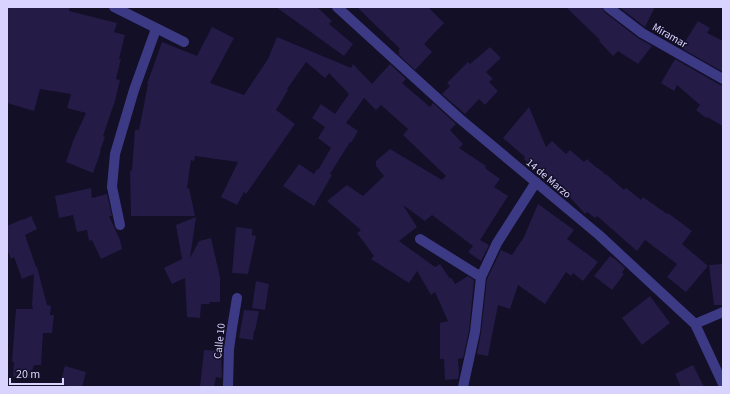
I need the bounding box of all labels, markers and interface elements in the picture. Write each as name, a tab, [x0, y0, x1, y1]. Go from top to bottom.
street label: Miramar	[649, 19, 690, 52]
street label: 14 de Marzo	[523, 155, 574, 202]
street label: Calle 10	[210, 322, 229, 360]
scale bar	[10, 360, 63, 386]
text: 20 m	[16, 366, 40, 383]

